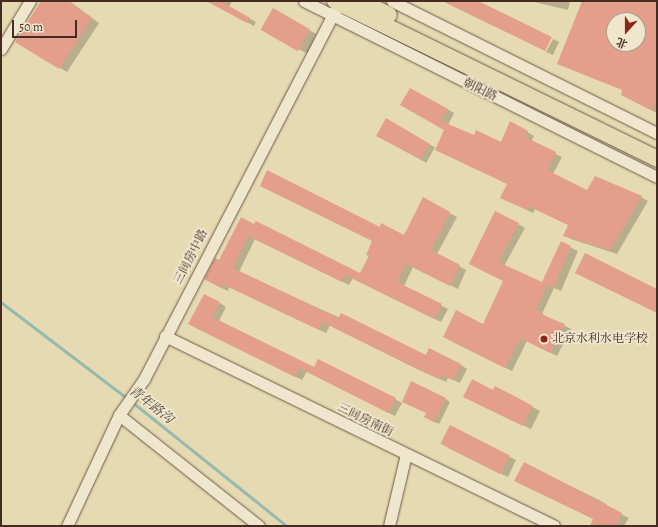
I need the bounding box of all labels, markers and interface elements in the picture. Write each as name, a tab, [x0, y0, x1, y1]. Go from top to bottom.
scale bar	[14, 12, 79, 38]
north arrow	[606, 12, 646, 52]
text: 50 m	[19, 19, 43, 35]
text: 北	[614, 34, 630, 52]
street label: 朝阳路	[461, 76, 499, 104]
street label: 三间房中路	[171, 227, 211, 287]
place label: 北京水利水电学校	[552, 332, 648, 346]
marker: 北京水利水电学校	[539, 334, 549, 344]
water label: 青年路沟	[126, 383, 176, 427]
street label: 三间房南街	[335, 400, 395, 440]

